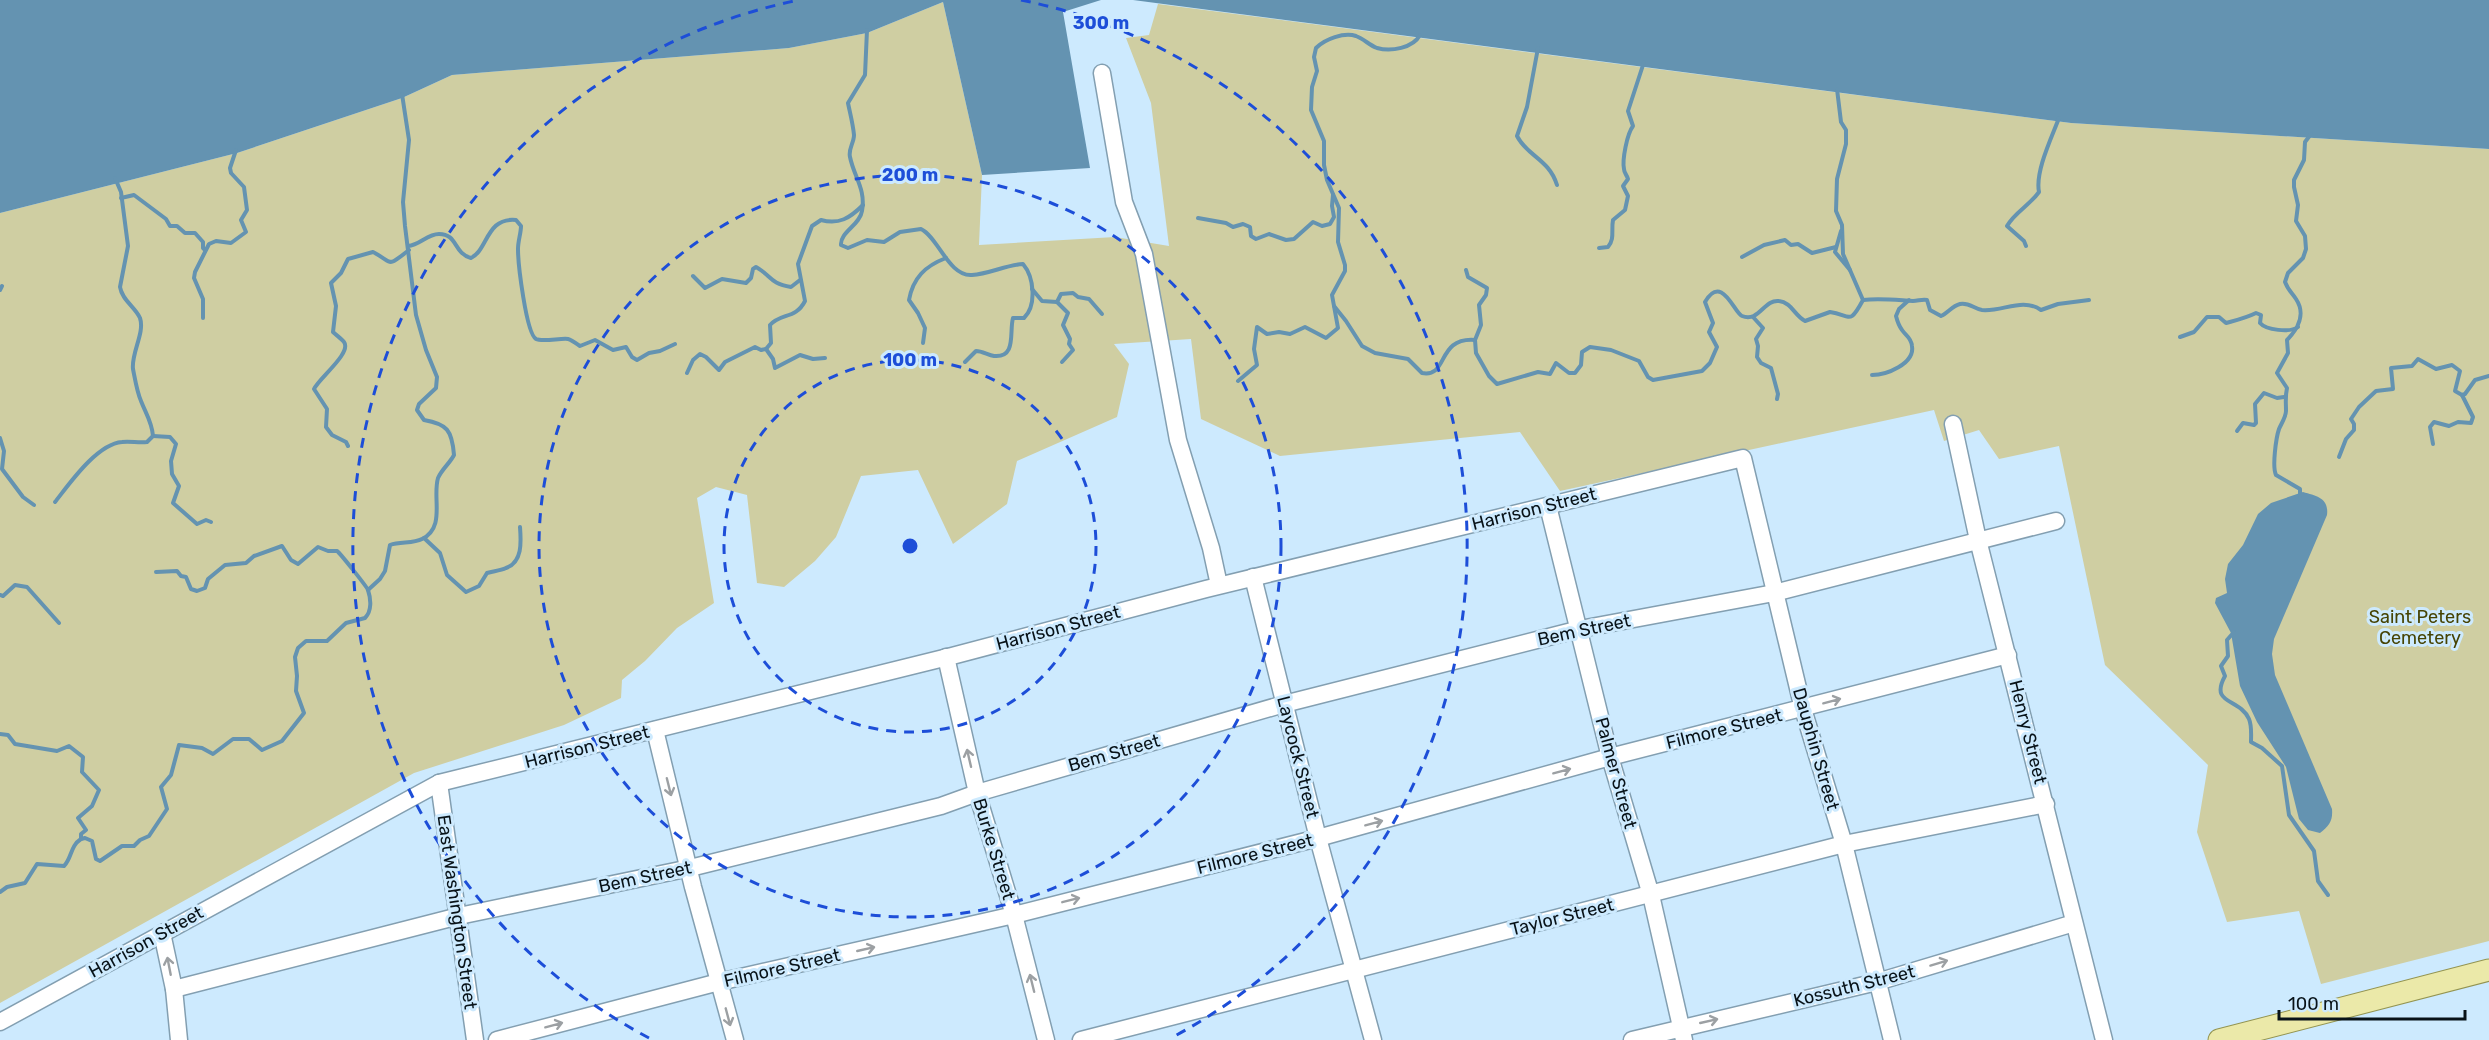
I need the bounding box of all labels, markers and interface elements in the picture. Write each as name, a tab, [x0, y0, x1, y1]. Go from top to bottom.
text: 300 m	[1073, 12, 1129, 34]
text: 200 m	[882, 164, 938, 186]
text: 100 m	[883, 349, 937, 371]
street label: Harrison Street	[1469, 483, 1599, 535]
centre of rings	[900, 536, 920, 556]
street label: Harrison Street	[993, 601, 1123, 655]
park label: Saint Peters Cemetery	[2369, 606, 2471, 649]
street label: Bem Street	[1535, 609, 1633, 651]
street label: Henry Street	[2004, 678, 2052, 786]
street label: Dauphin Street	[1788, 685, 1844, 813]
street label: Laycock Street	[1272, 694, 1324, 820]
one-way arrow	[1823, 695, 1842, 706]
street label: Filmore Street	[1664, 704, 1784, 754]
street label: Palmer Street	[1591, 715, 1641, 831]
street label: Harrison Street	[522, 721, 652, 773]
street label: Bem Street	[1066, 729, 1162, 777]
one-way arrow	[963, 748, 974, 768]
one-way arrow	[1552, 764, 1571, 776]
one-way arrow	[664, 777, 676, 796]
street label: Burke Street	[968, 796, 1020, 902]
street label: East Washington Street	[432, 813, 482, 1011]
one-way arrow	[1364, 816, 1383, 828]
street label: Filmore Street	[1195, 829, 1315, 879]
street label: Bem Street	[596, 856, 694, 898]
one-way arrow	[1061, 894, 1080, 906]
street label: Taylor Street	[1508, 894, 1616, 940]
street label: Harrison Street	[85, 901, 207, 983]
one-way arrow	[856, 942, 875, 954]
street label: Filmore Street	[722, 944, 842, 992]
one-way arrow	[163, 956, 174, 976]
one-way arrow	[1929, 957, 1948, 968]
street label: Kossuth Street	[1791, 960, 1917, 1012]
one-way arrow	[1025, 974, 1037, 993]
scale bar	[2279, 983, 2465, 1021]
text: 100 m	[2288, 993, 2339, 1015]
one-way arrow	[723, 1007, 735, 1026]
one-way arrow	[1699, 1014, 1718, 1026]
one-way arrow	[544, 1019, 563, 1031]

